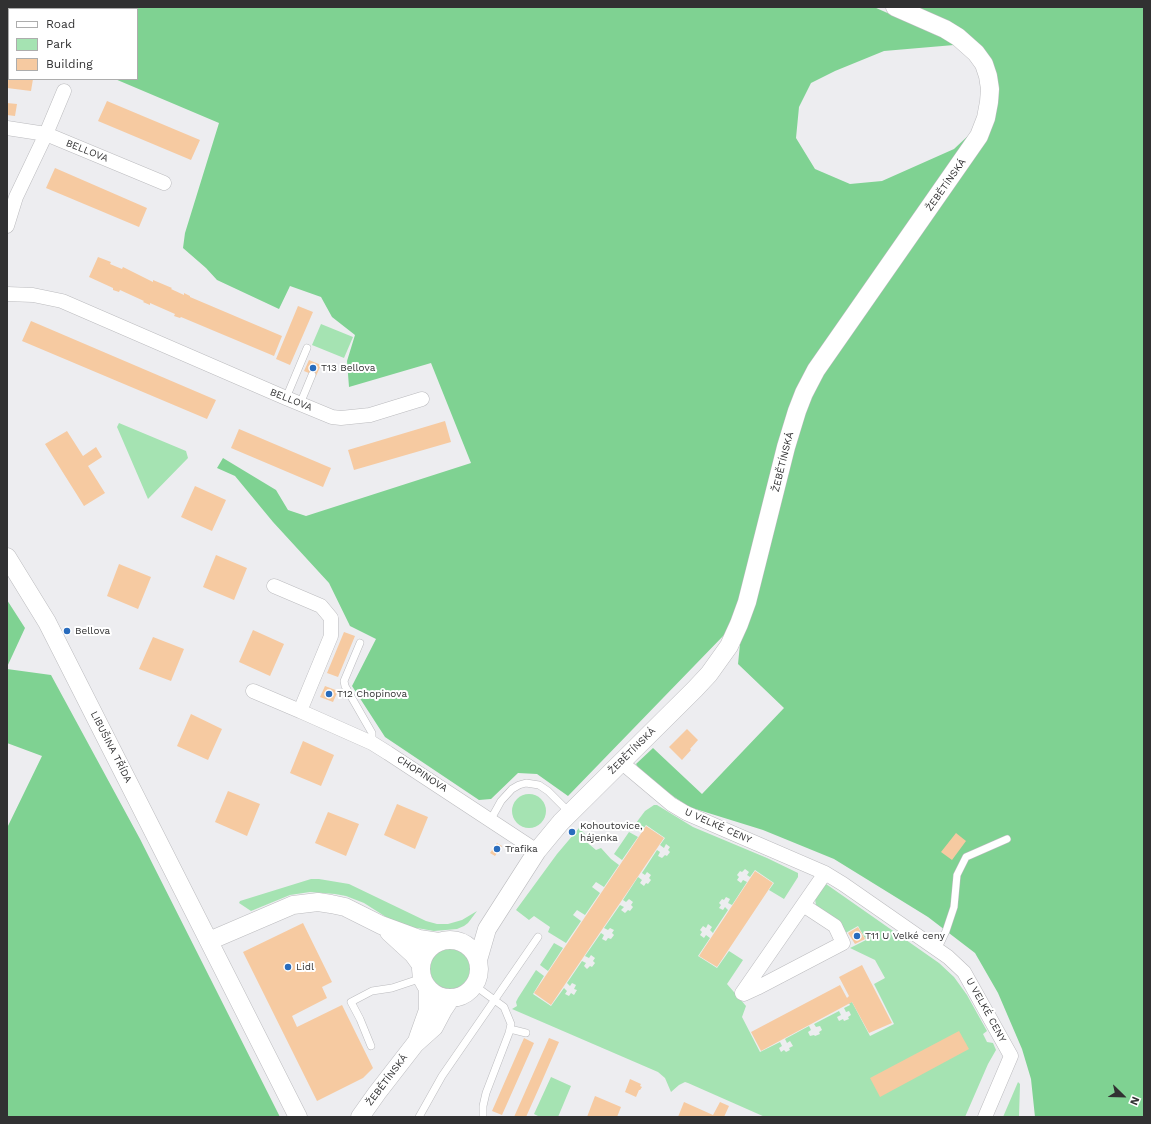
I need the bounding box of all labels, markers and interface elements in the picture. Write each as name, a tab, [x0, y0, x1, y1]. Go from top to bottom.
legend	[8, 8, 138, 80]
text: Road	[46, 17, 75, 31]
text: Park	[46, 37, 72, 51]
text: Building	[46, 57, 93, 71]
street label: BELLOVA	[64, 137, 110, 165]
street label: ŽEBĚTÍNSKÁ	[923, 156, 969, 214]
place label: T13 Bellova	[321, 362, 375, 374]
marker: T13 Bellova	[308, 363, 318, 373]
street label: BELLOVA	[268, 386, 314, 414]
street label: ŽEBĚTÍNSKÁ	[770, 431, 796, 493]
place label: Bellova	[75, 625, 110, 637]
marker: Bellova	[62, 626, 72, 636]
place label: T12 Chopinova	[337, 688, 407, 700]
marker: T12 Chopinova	[324, 689, 334, 699]
street label: LIBUŠINA TŘÍDA	[88, 709, 134, 785]
street label: ŽEBĚTÍNSKÁ	[606, 725, 658, 777]
street label: CHOPINOVA	[394, 753, 450, 795]
street label: U VELKÉ CENY	[683, 806, 753, 846]
place label: Kohoutovice, hájenka	[580, 820, 643, 844]
marker: Kohoutovice, hájenka	[567, 827, 577, 837]
place label: Trafika	[505, 843, 538, 855]
marker: Trafika	[492, 844, 502, 854]
place label: T11 U Velké ceny	[865, 930, 945, 942]
marker: T11 U Velké ceny	[852, 931, 862, 941]
place label: Lidl	[296, 961, 314, 973]
marker: Lidl	[283, 962, 293, 972]
street label: U VELKÉ CENY	[963, 976, 1009, 1044]
street label: ŽEBĚTÍNSKÁ	[364, 1052, 410, 1108]
north arrow	[1103, 1076, 1143, 1116]
text: N	[1127, 1095, 1142, 1107]

